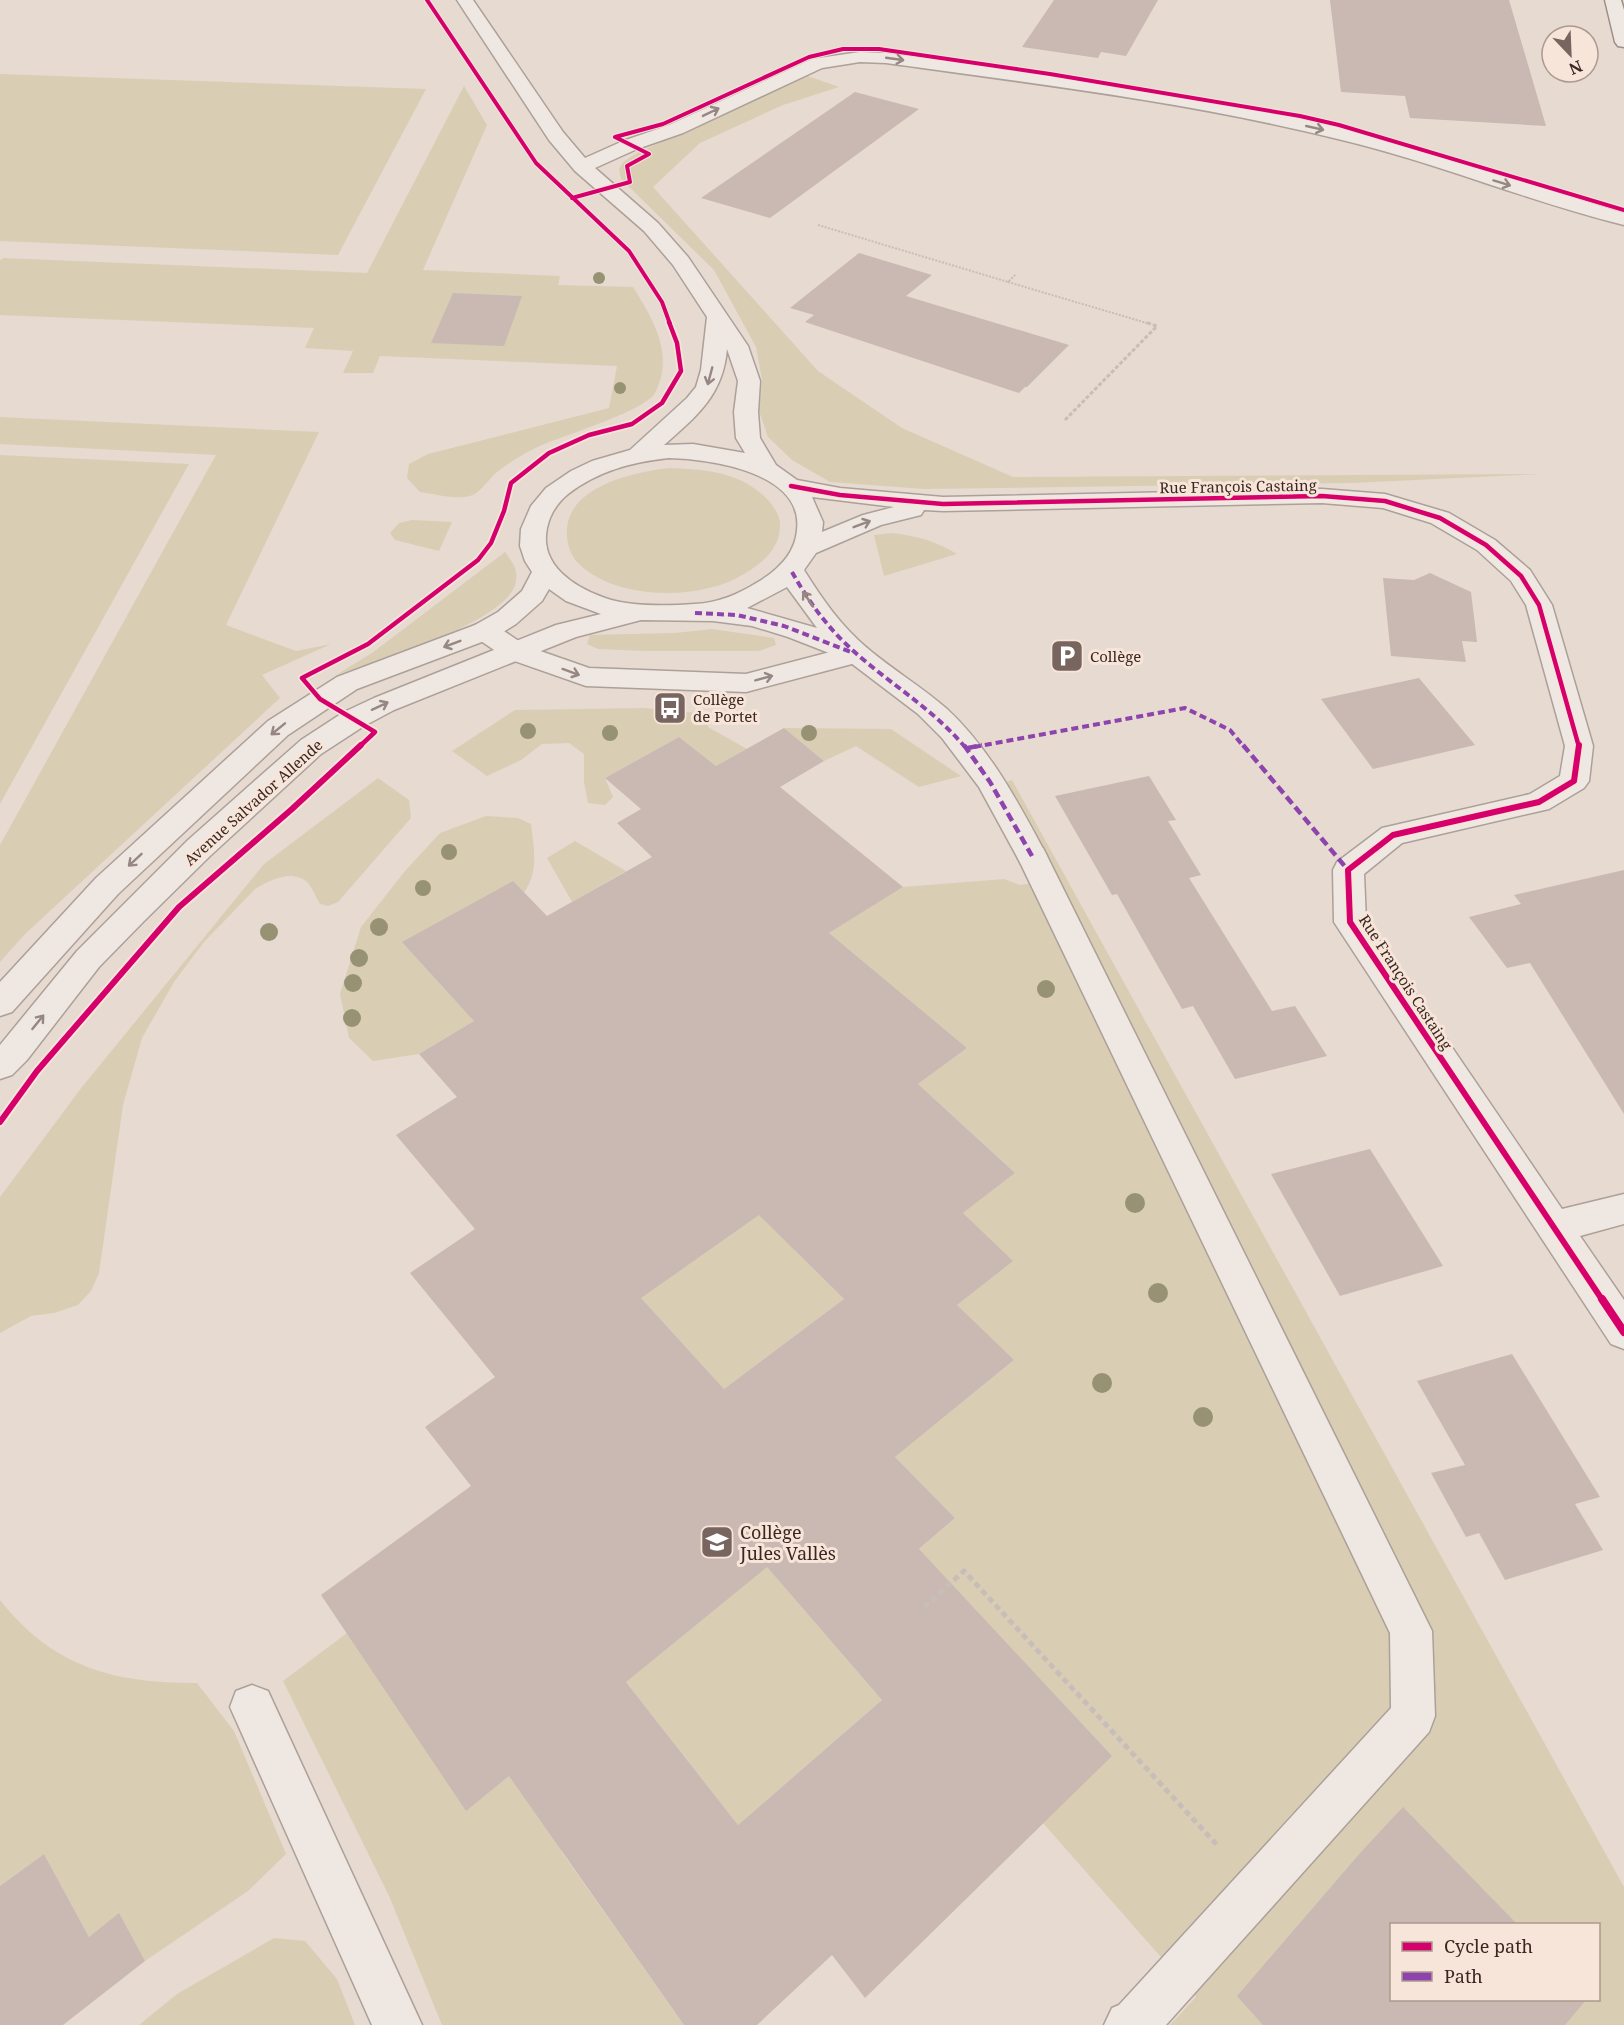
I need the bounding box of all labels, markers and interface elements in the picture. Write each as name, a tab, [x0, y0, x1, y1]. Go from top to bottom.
north arrow	[1540, 24, 1600, 84]
one-way arrow	[885, 54, 904, 65]
text: N	[1565, 55, 1586, 81]
one-way arrow	[702, 106, 720, 118]
one-way arrow	[1305, 123, 1324, 134]
one-way arrow	[1492, 178, 1511, 189]
one-way arrow	[704, 366, 715, 385]
street label: Rue François Castaing	[1159, 475, 1317, 497]
one-way arrow	[852, 518, 871, 529]
one-way arrow	[802, 591, 814, 608]
parking icon: Collège	[1049, 638, 1085, 674]
one-way arrow	[444, 639, 462, 650]
place label: Collège	[1090, 646, 1141, 666]
one-way arrow	[561, 667, 580, 678]
one-way arrow	[755, 672, 774, 684]
place label: Collège de Portet	[693, 689, 758, 726]
bus stop icon: Collège de Portet	[652, 690, 688, 726]
one-way arrow	[370, 700, 388, 712]
one-way arrow	[271, 722, 287, 735]
street label: Avenue Salvador Allende	[180, 734, 326, 870]
one-way arrow	[127, 853, 142, 868]
street label: Rue François Castaing	[1355, 911, 1457, 1053]
one-way arrow	[32, 1014, 45, 1030]
place label: Collège Jules Vallès	[739, 1520, 836, 1565]
school or university icon: Collège Jules Vallès	[699, 1524, 735, 1560]
legend	[1390, 1923, 1600, 2001]
text: Cycle path	[1444, 1934, 1533, 1958]
text: Path	[1444, 1964, 1483, 1988]

